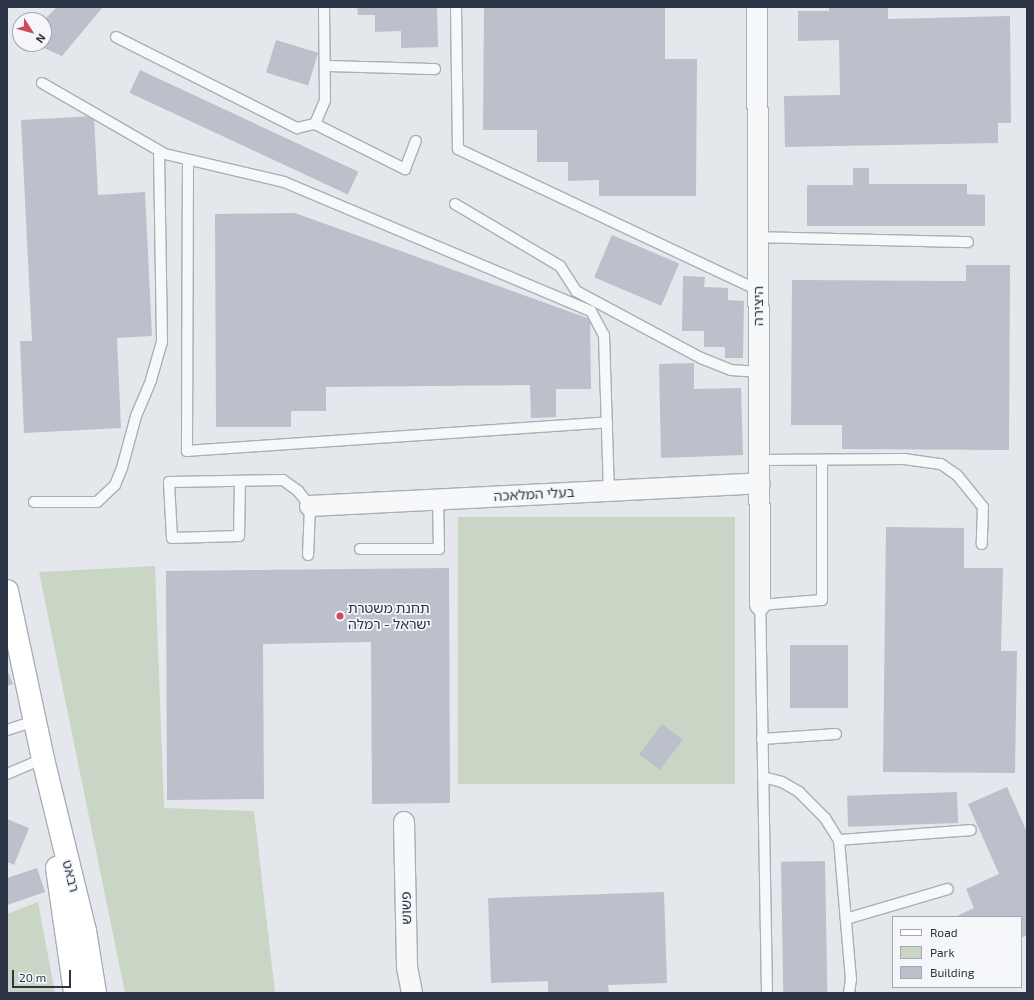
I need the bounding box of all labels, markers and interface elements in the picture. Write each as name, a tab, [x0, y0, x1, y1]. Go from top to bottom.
north arrow	[12, 12, 52, 52]
text: N	[34, 32, 49, 46]
street label: היצירה	[750, 286, 766, 326]
street label: בעלי המלאכה	[493, 483, 575, 505]
place label: תחנת משטרת ישראל - רמלה	[348, 600, 431, 632]
marker: תחנת משטרת ישראל - רמלה	[335, 611, 345, 621]
street label: רבאט	[59, 858, 83, 894]
street label: פשוש	[397, 891, 415, 925]
legend	[892, 916, 1022, 988]
text: Road	[930, 925, 958, 939]
text: Park	[930, 945, 955, 959]
scale bar	[14, 962, 73, 988]
text: Building	[930, 965, 974, 979]
text: 20 m	[19, 970, 46, 984]

